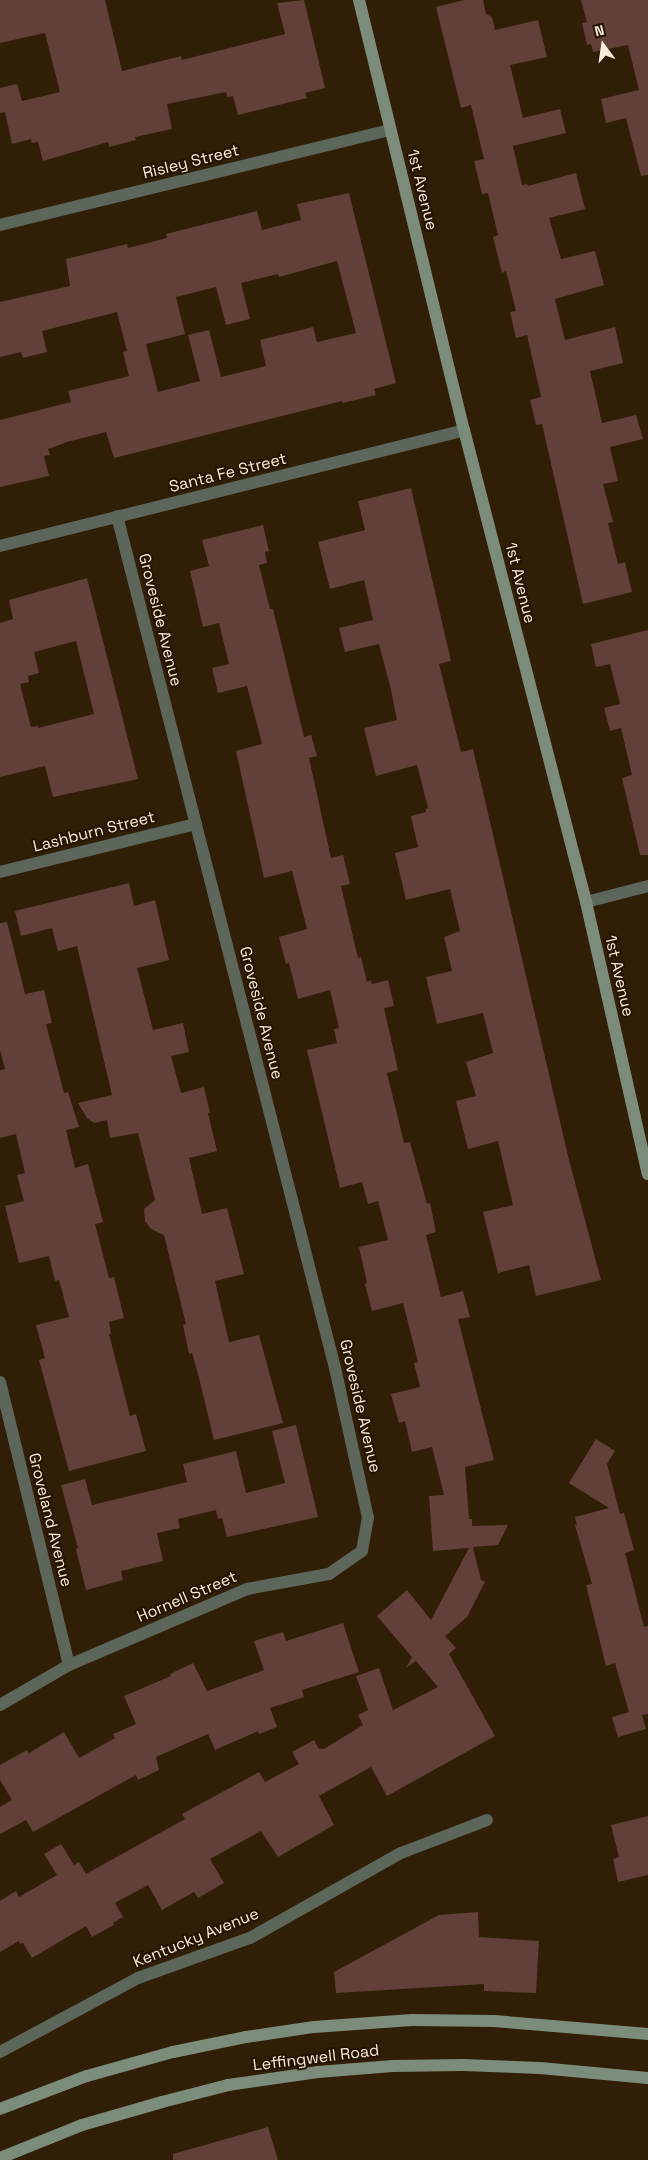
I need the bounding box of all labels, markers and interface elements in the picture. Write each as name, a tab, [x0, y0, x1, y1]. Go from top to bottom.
north arrow	[578, 20, 628, 70]
text: N	[593, 21, 606, 40]
street label: Risley Street	[141, 141, 241, 183]
street label: 1st Avenue	[403, 147, 441, 233]
street label: Santa Fe Street	[167, 449, 289, 497]
street label: 1st Avenue	[501, 540, 539, 626]
street label: Groveside Avenue	[134, 552, 186, 688]
street label: Lashburn Street	[31, 808, 157, 856]
street label: 1st Avenue	[600, 933, 638, 1019]
street label: Groveside Avenue	[235, 945, 287, 1081]
street label: Groveside Avenue	[335, 1337, 385, 1475]
street label: Groveland Avenue	[24, 1451, 76, 1589]
street label: Hornell Street	[134, 1567, 240, 1627]
street label: Kentucky Avenue	[130, 1904, 262, 1972]
street label: Leffingwell Road	[252, 2041, 380, 2075]

